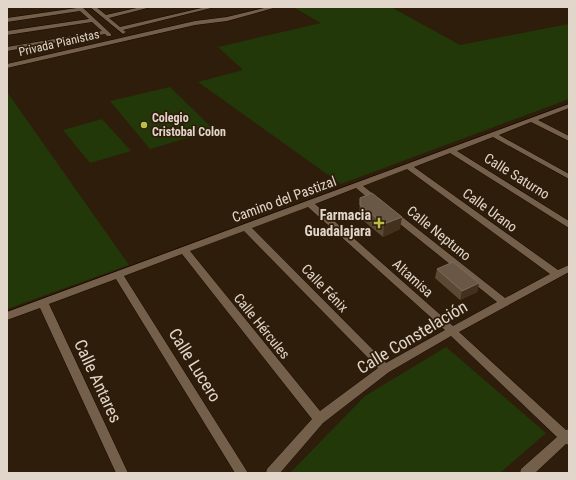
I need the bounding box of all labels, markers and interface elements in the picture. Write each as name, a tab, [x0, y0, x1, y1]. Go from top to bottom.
street label: Privada Pianistas	[17, 27, 101, 59]
place label: Colegio Cristobal Colon	[152, 111, 226, 139]
marker: Colegio Cristobal Colon	[139, 120, 149, 130]
street label: Calle Saturno	[481, 150, 553, 202]
street label: Camino del Pastizal	[230, 173, 338, 225]
street label: Calle Urano	[460, 185, 520, 235]
street label: Calle Neptuno	[404, 202, 474, 264]
place label: Farmacia Guadalajara	[305, 207, 371, 239]
marker: Farmacia Guadalajara	[374, 218, 384, 228]
street label: Altamisa	[389, 256, 437, 300]
street label: Calle Fénix	[298, 261, 352, 315]
street label: Calle Hércules	[231, 290, 293, 362]
street label: Calle Constelación	[353, 296, 471, 378]
street label: Calle Lucero	[165, 325, 225, 405]
street label: Calle Antares	[70, 336, 126, 426]

